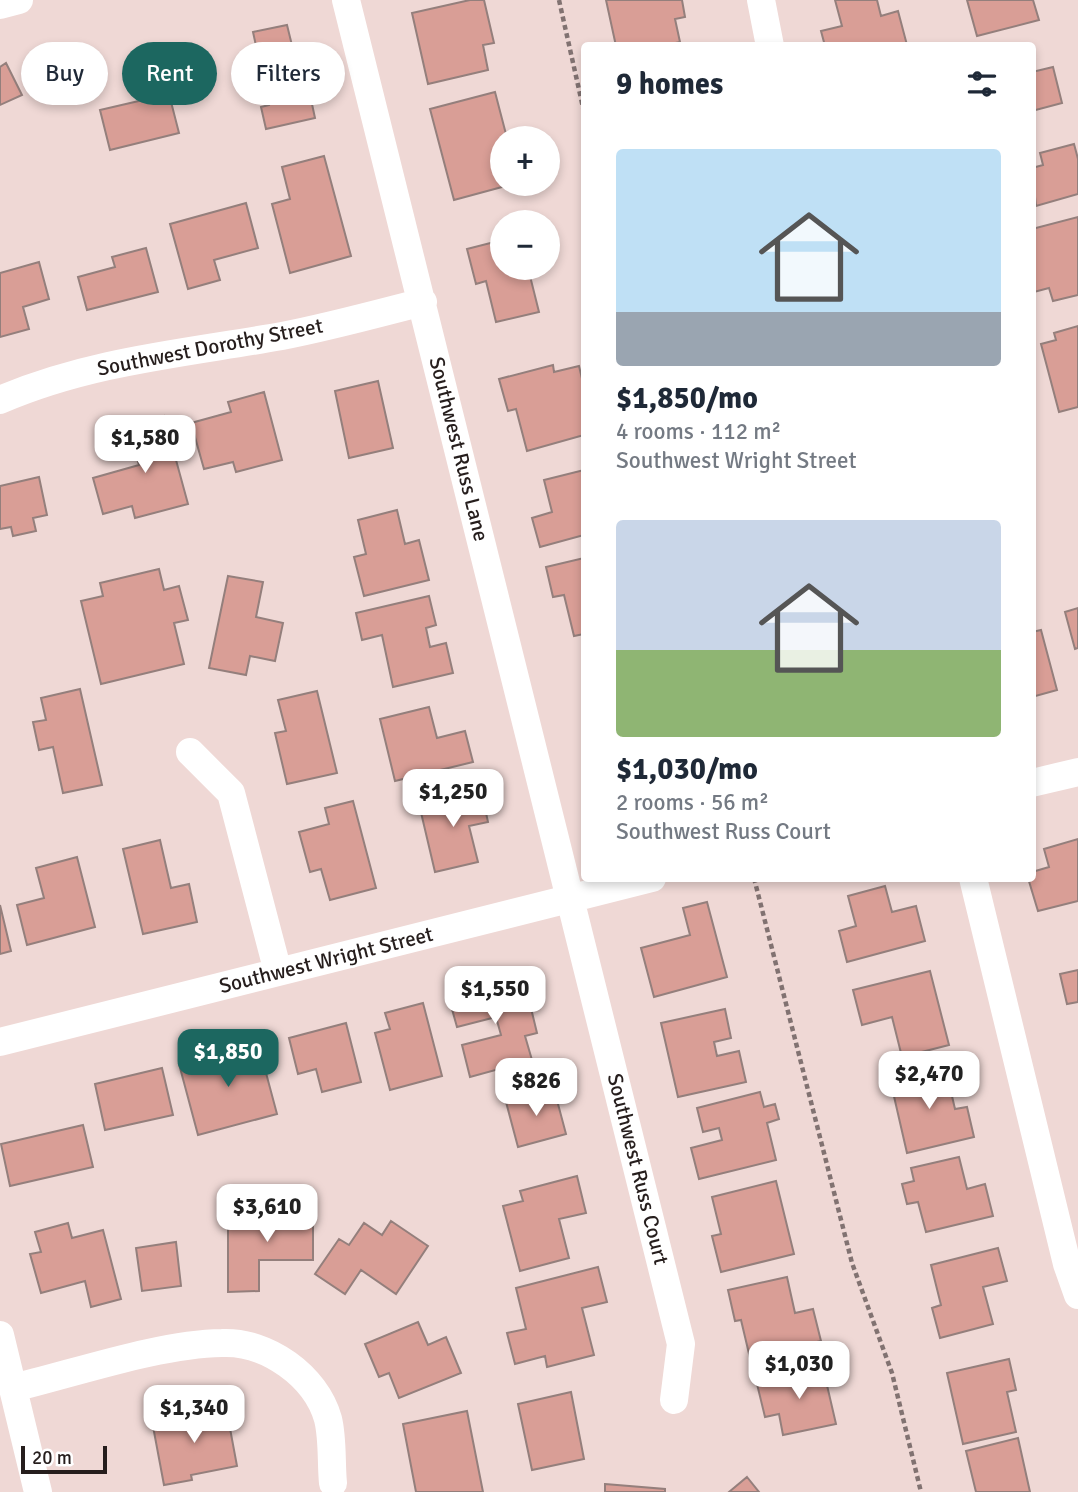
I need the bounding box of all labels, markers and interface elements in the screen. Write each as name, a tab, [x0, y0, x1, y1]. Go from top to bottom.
chip: Buy	[21, 42, 108, 105]
chip: Rent	[122, 42, 217, 105]
chip: Filters	[231, 42, 345, 105]
icon: filters	[963, 65, 1001, 103]
text: 9 homes	[616, 66, 723, 103]
map controls	[490, 126, 560, 280]
button: +	[490, 126, 560, 196]
icon: home	[746, 194, 872, 320]
button: −	[490, 210, 560, 280]
street label: Southwest Dorothy Street	[95, 312, 325, 382]
street label: Southwest Russ Lane	[424, 354, 494, 544]
text: $1,850/mo	[616, 380, 758, 417]
pin: $1,580	[88, 416, 202, 475]
text: 4 rooms · 112 m²	[616, 417, 781, 446]
text: $1,580	[111, 423, 179, 452]
text: Southwest Wright Street	[616, 446, 857, 475]
icon: home	[746, 565, 872, 691]
text: $1,030/mo	[616, 751, 758, 788]
pin: $1,250	[396, 770, 510, 829]
text: $1,250	[419, 777, 487, 806]
text: 2 rooms · 56 m²	[616, 788, 769, 817]
text: Southwest Russ Court	[616, 817, 831, 846]
street label: Southwest Wright Street	[216, 921, 436, 999]
pin: $1,550	[438, 967, 552, 1026]
text: $1,550	[461, 974, 529, 1003]
pin: $1,850	[171, 1030, 285, 1089]
text: $1,850	[194, 1037, 262, 1066]
pin: $2,470	[872, 1052, 986, 1111]
pin: $826	[495, 1058, 577, 1118]
text: $2,470	[895, 1059, 963, 1088]
text: $826	[511, 1066, 561, 1095]
street label: Southwest Russ Court	[602, 1071, 674, 1267]
pin: $3,610	[210, 1184, 324, 1244]
text: $3,610	[233, 1192, 301, 1221]
pin: $1,030	[742, 1342, 856, 1401]
text: $1,030	[765, 1349, 833, 1378]
pin: $1,340	[137, 1386, 251, 1445]
text: $1,340	[160, 1393, 228, 1422]
scale bar	[21, 1443, 107, 1475]
text: 20 m	[32, 1446, 72, 1470]

